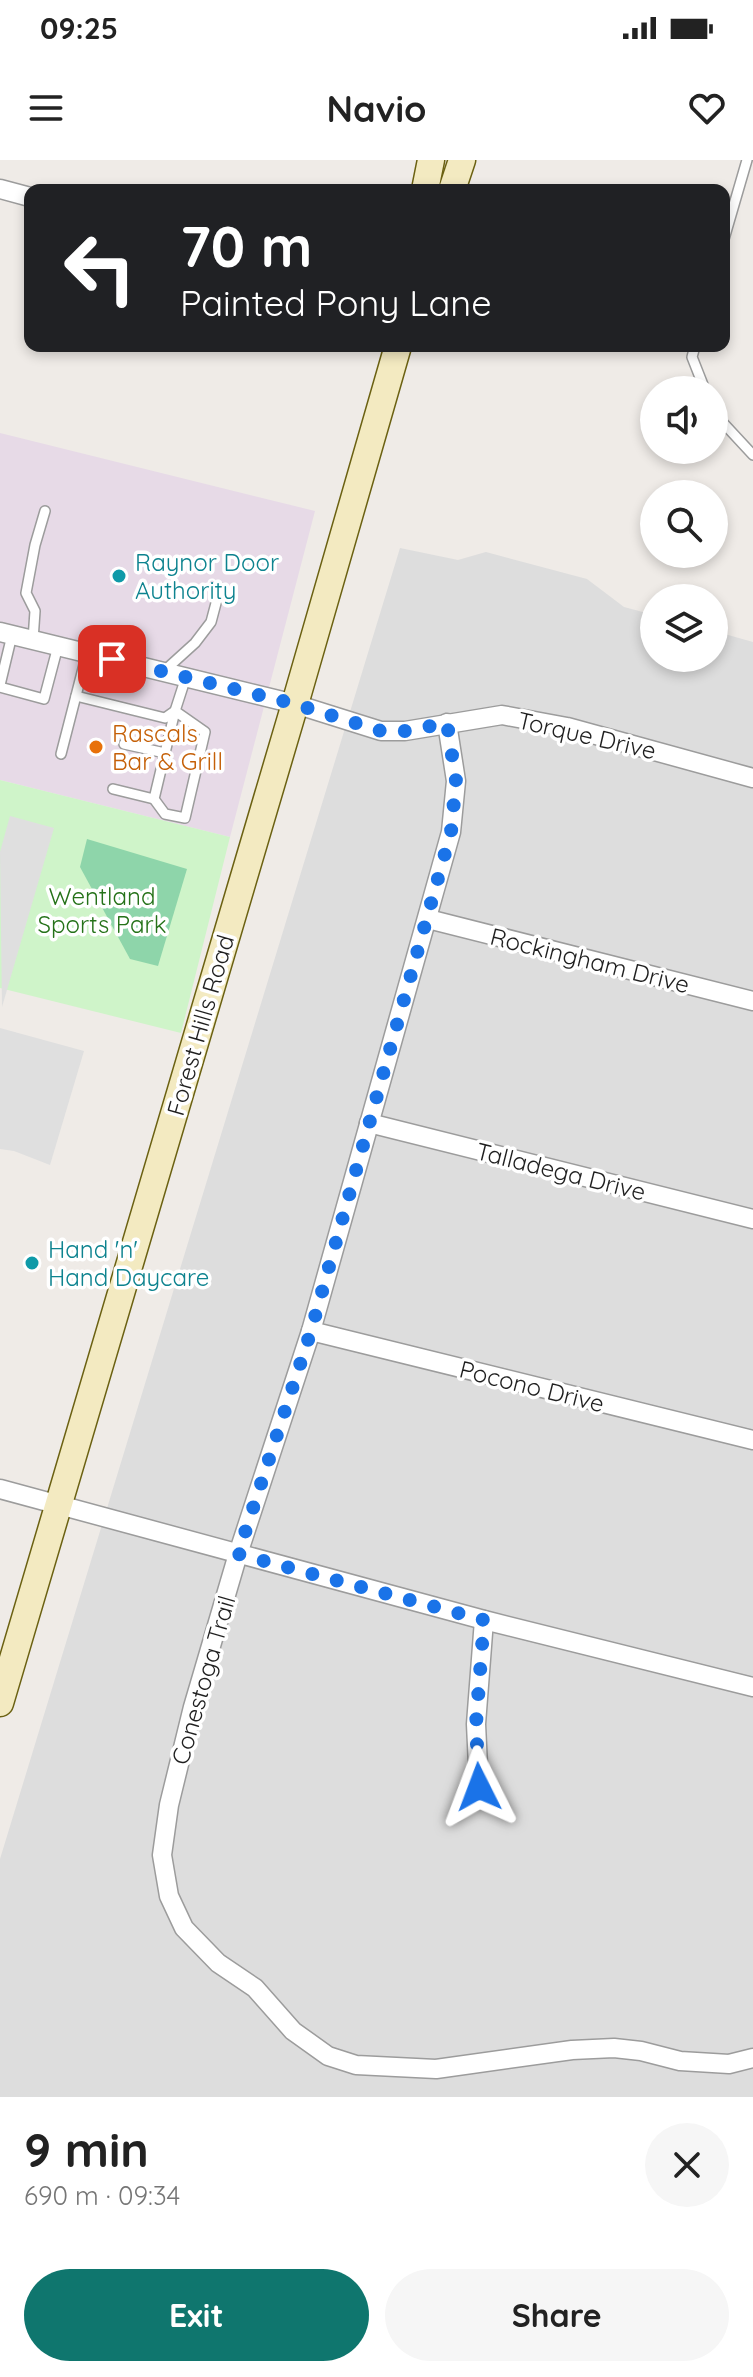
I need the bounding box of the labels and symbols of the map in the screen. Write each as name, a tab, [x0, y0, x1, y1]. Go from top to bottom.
place label: Raynor Door Authority	[135, 547, 279, 605]
marker: Raynor Door Authority	[110, 567, 128, 585]
pin	[78, 625, 146, 693]
street label: Torque Drive	[515, 705, 659, 765]
place label: Rascals Bar & Grill	[112, 718, 223, 776]
marker: Rascals Bar & Grill	[87, 738, 105, 756]
park label: Wentland Sports Park	[38, 881, 167, 939]
street label: Rockingham Drive	[487, 921, 693, 999]
street label: Forest Hills Road	[160, 931, 240, 1119]
street label: Talladega Drive	[473, 1135, 649, 1207]
place label: Hand 'n' Hand Daycare	[48, 1234, 209, 1292]
marker: Hand 'n' Hand Daycare	[23, 1254, 41, 1272]
street label: Pocono Drive	[456, 1354, 608, 1418]
street label: Conestoga Trail	[165, 1592, 241, 1768]
position arrow	[437, 1745, 521, 1829]

